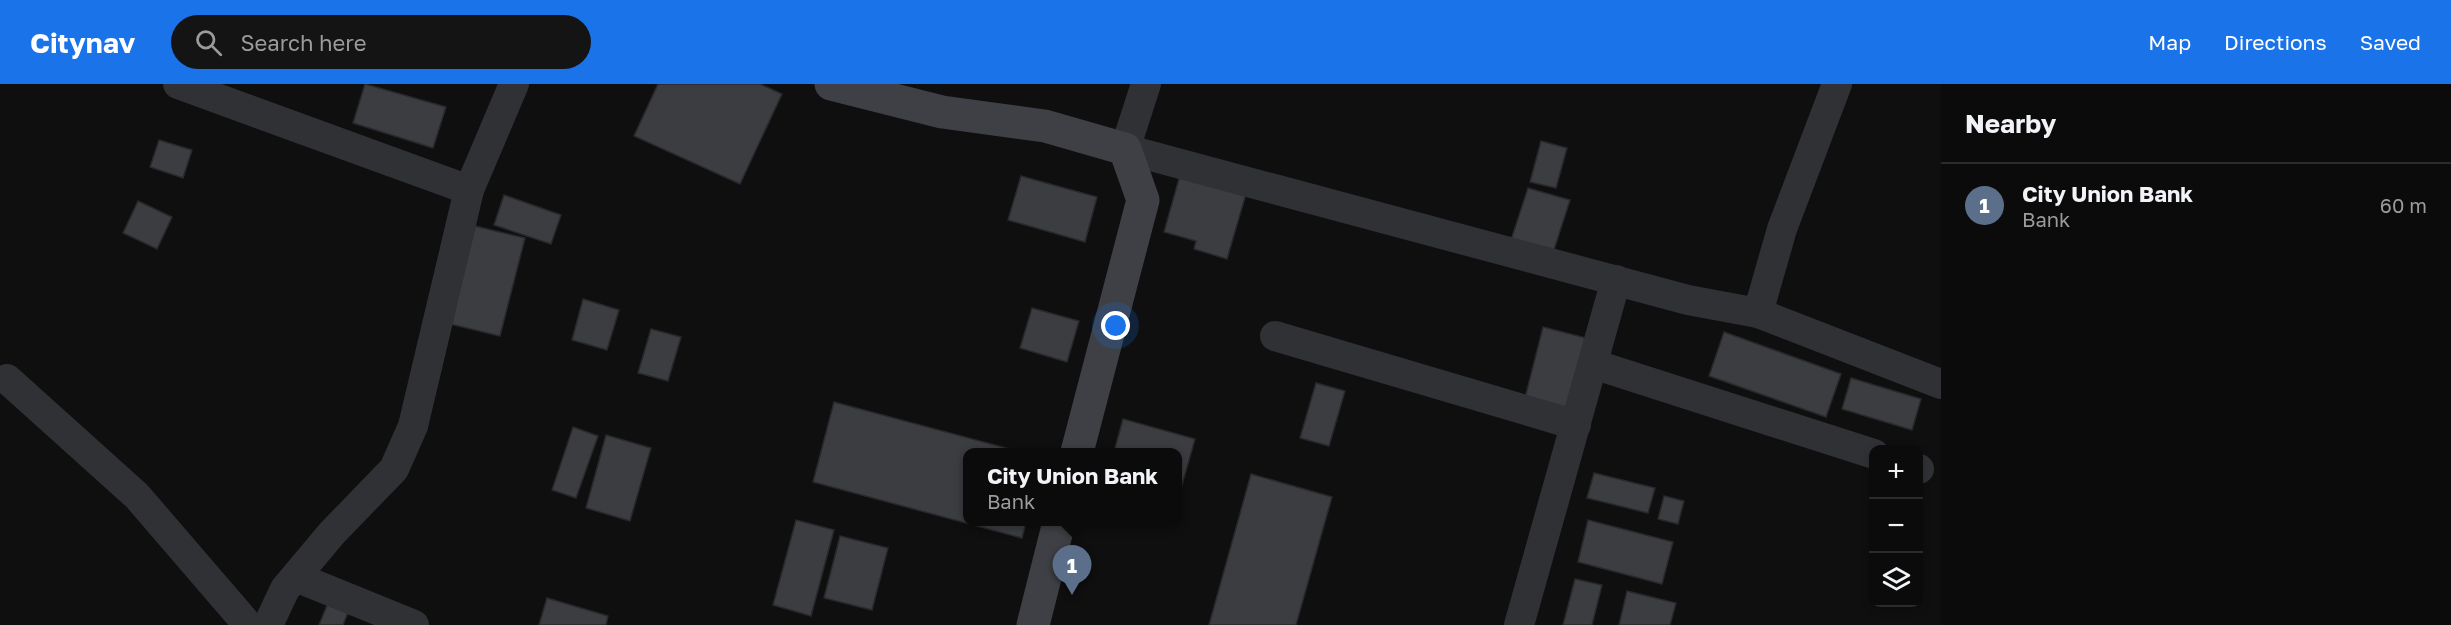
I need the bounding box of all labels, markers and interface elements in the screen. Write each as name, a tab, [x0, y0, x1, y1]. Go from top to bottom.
search box	[171, 15, 591, 69]
text: Citynav	[30, 26, 135, 59]
icon: search	[192, 26, 225, 59]
text: Search here	[240, 29, 366, 56]
text: Map	[2148, 29, 2191, 55]
text: Directions	[2224, 29, 2327, 55]
text: Saved	[2360, 29, 2421, 55]
text: Nearby	[1965, 108, 2056, 139]
text: City Union Bank	[2022, 180, 2193, 207]
text: 1	[1979, 193, 1990, 217]
text: 60 m	[2380, 193, 2427, 217]
text: Bank	[2022, 207, 2070, 231]
your location	[1101, 311, 1130, 340]
map controls	[1869, 445, 1923, 607]
button: +	[1869, 445, 1923, 499]
popup	[963, 448, 1182, 526]
text: City Union Bank	[987, 462, 1158, 489]
text: Bank	[987, 489, 1035, 513]
button: −	[1869, 499, 1923, 553]
pin: 1	[1052, 546, 1092, 595]
button: layers	[1869, 553, 1923, 607]

